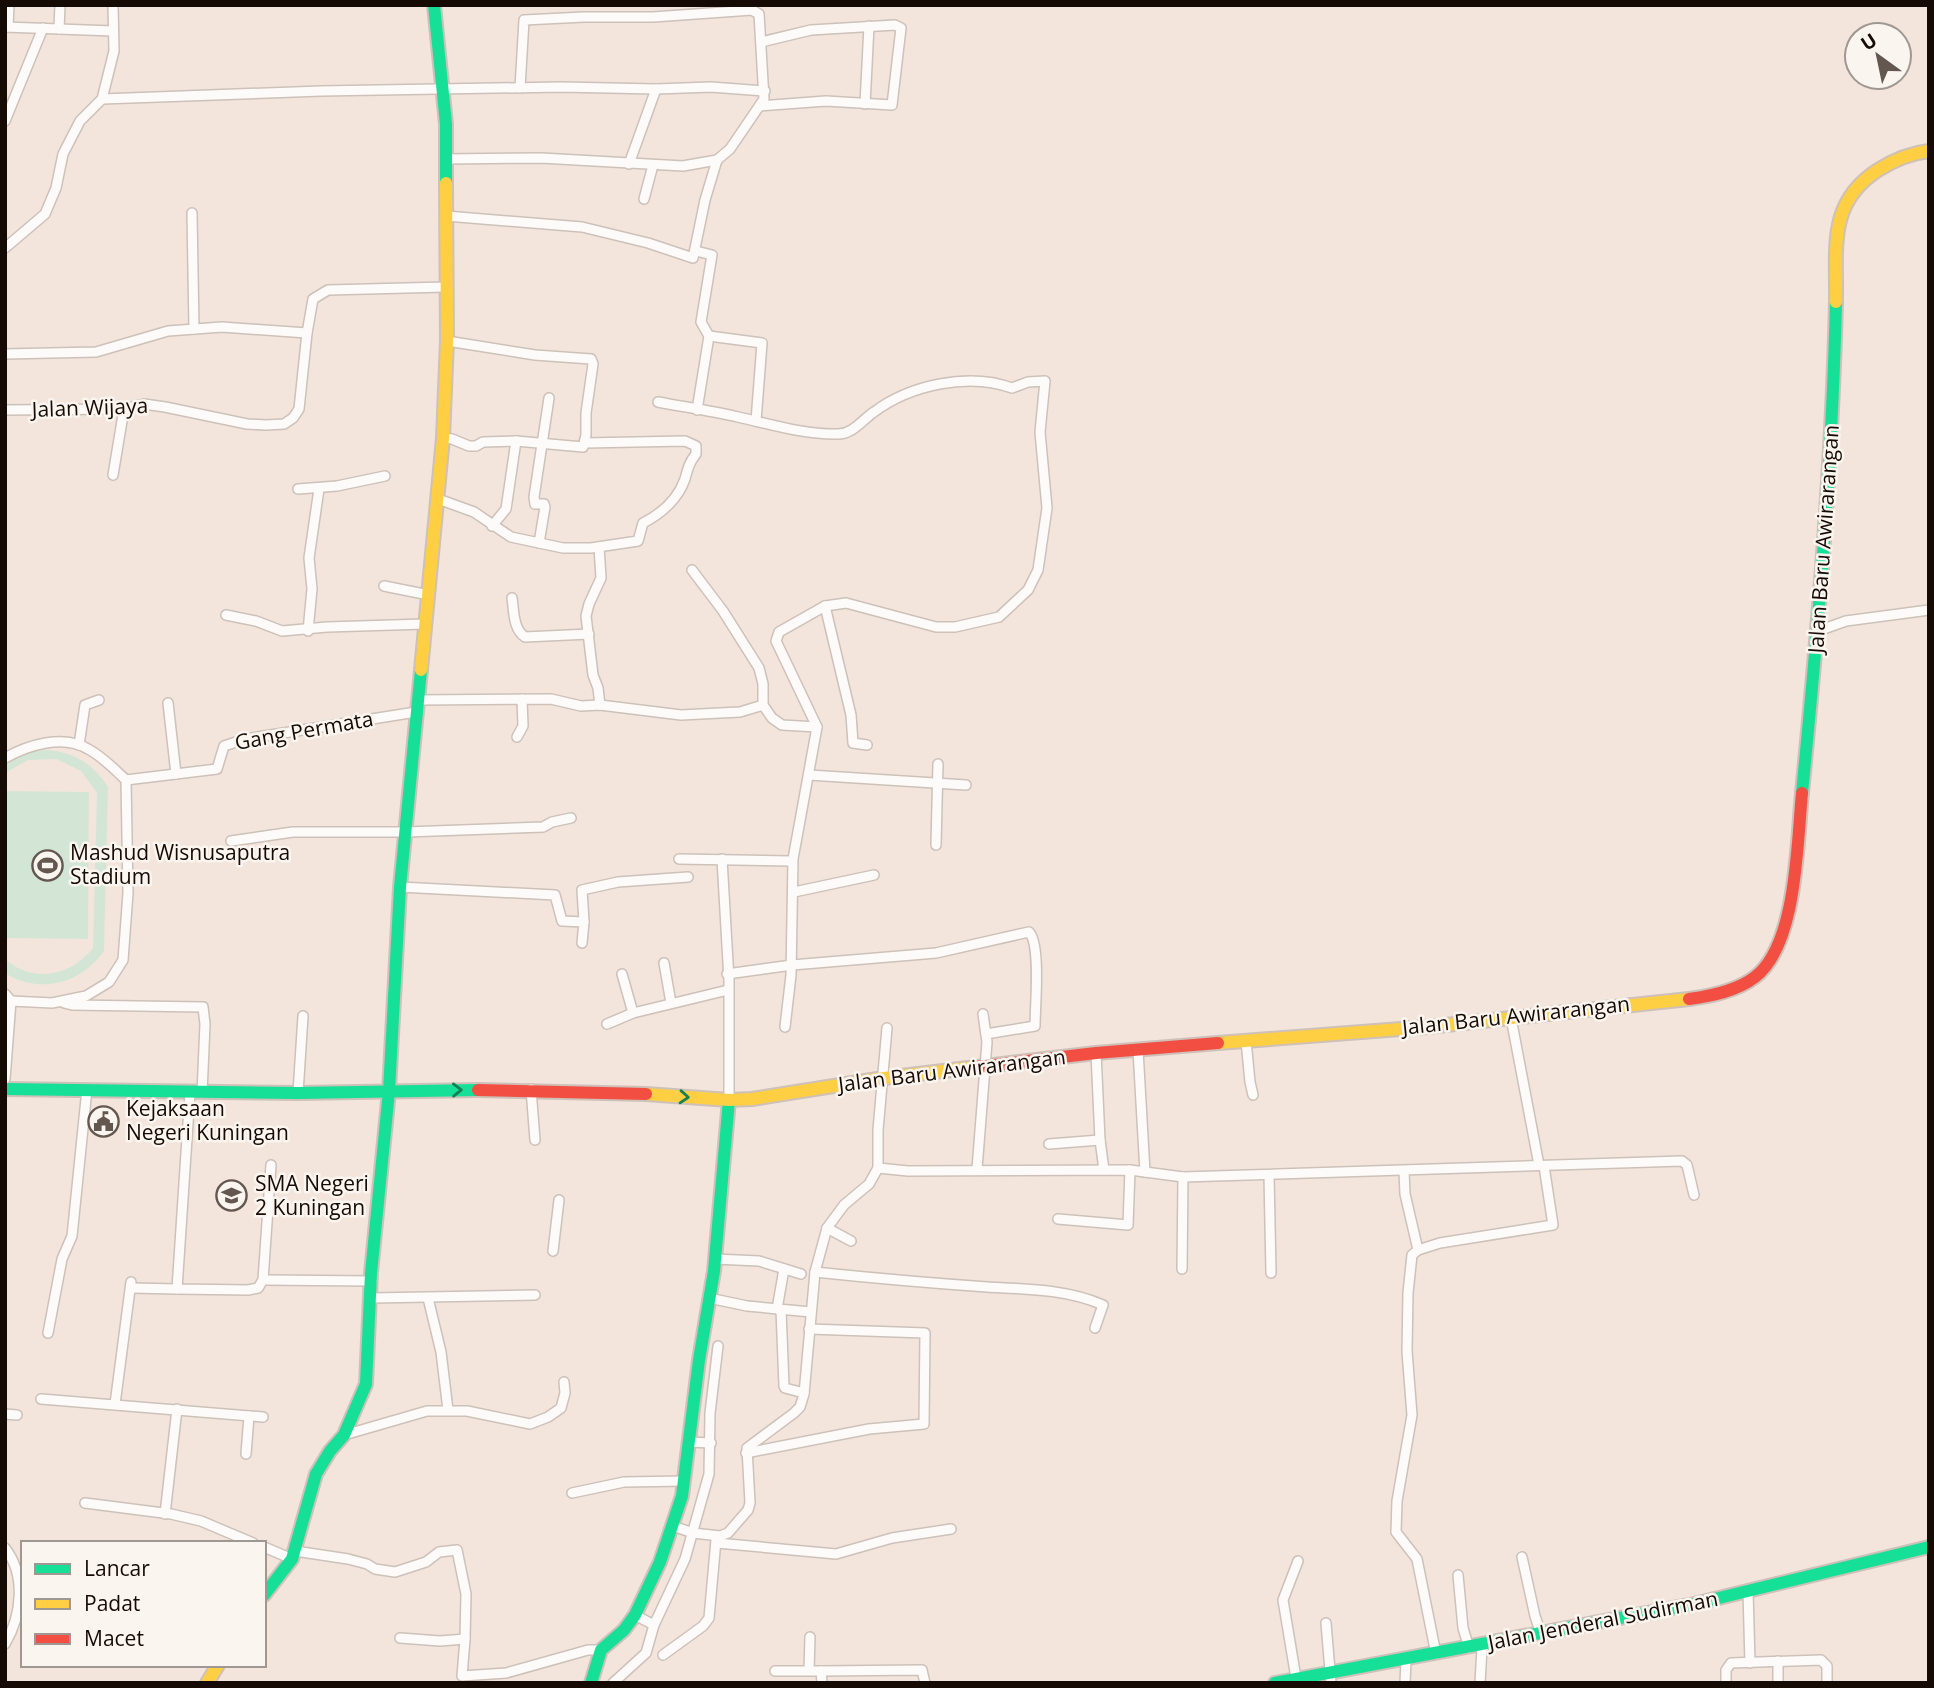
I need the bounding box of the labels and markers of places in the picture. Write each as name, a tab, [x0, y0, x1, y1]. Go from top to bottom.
place label: Mashud Wisnusaputra Stadium	[70, 838, 290, 890]
sports icon: Mashud Wisnusaputra Stadium	[30, 848, 64, 882]
place label: Kejaksaan Negeri Kuningan	[126, 1094, 289, 1146]
public building icon: Kejaksaan Negeri Kuningan	[86, 1104, 120, 1138]
place label: SMA Negeri 2 Kuningan	[255, 1169, 369, 1221]
school or university icon: SMA Negeri 2 Kuningan	[215, 1179, 249, 1213]

